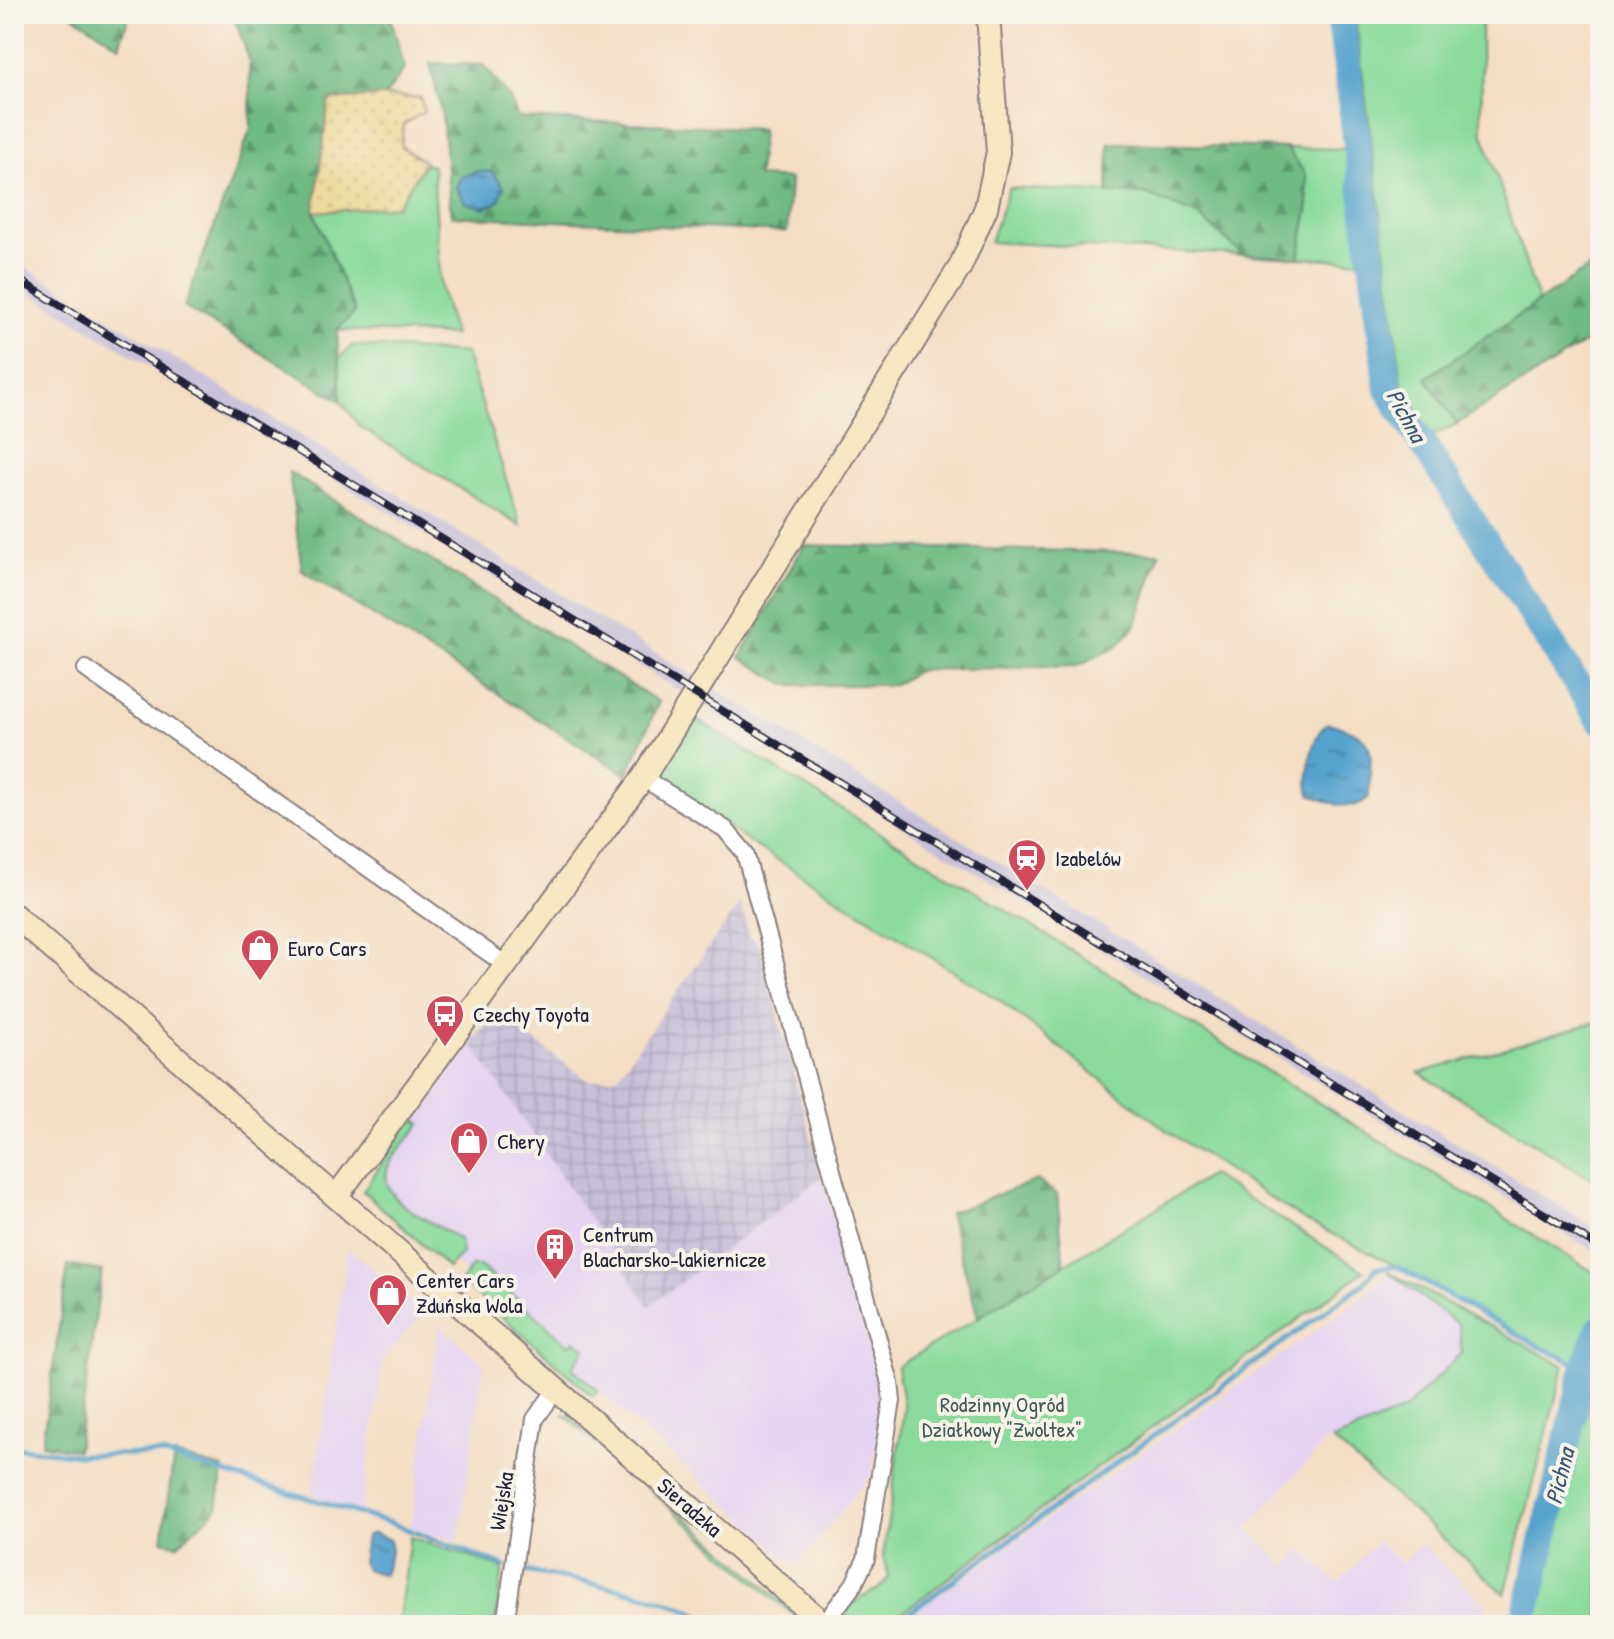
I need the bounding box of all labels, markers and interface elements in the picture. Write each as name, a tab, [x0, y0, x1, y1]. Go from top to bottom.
water label: Pichna	[1379, 383, 1436, 450]
station icon: Izabelów	[1006, 837, 1048, 892]
place label: Izabelów	[1055, 843, 1121, 873]
shop icon: Euro Cars	[239, 927, 281, 982]
place label: Euro Cars	[288, 933, 367, 963]
bus stop icon: Czechy Toyota	[424, 993, 466, 1048]
place label: Czechy Toyota	[473, 999, 589, 1029]
shop icon: Chery	[448, 1120, 490, 1175]
place label: Chery	[497, 1126, 545, 1156]
place label: Centrum Blacharsko-lakiernicze	[583, 1219, 766, 1274]
building icon: Centrum Blacharsko-lakiernicze	[534, 1226, 576, 1281]
place label: Center Cars Zduńska Wola	[416, 1265, 523, 1320]
shop icon: Center Cars Zduńska Wola	[367, 1272, 409, 1327]
park label: Rodzinny Ogród Działkowy "Zwoltex"	[922, 1389, 1082, 1444]
water label: Pichna	[1537, 1442, 1582, 1507]
street label: Wiejska	[482, 1469, 520, 1532]
street label: Sieradzka	[651, 1471, 729, 1544]

